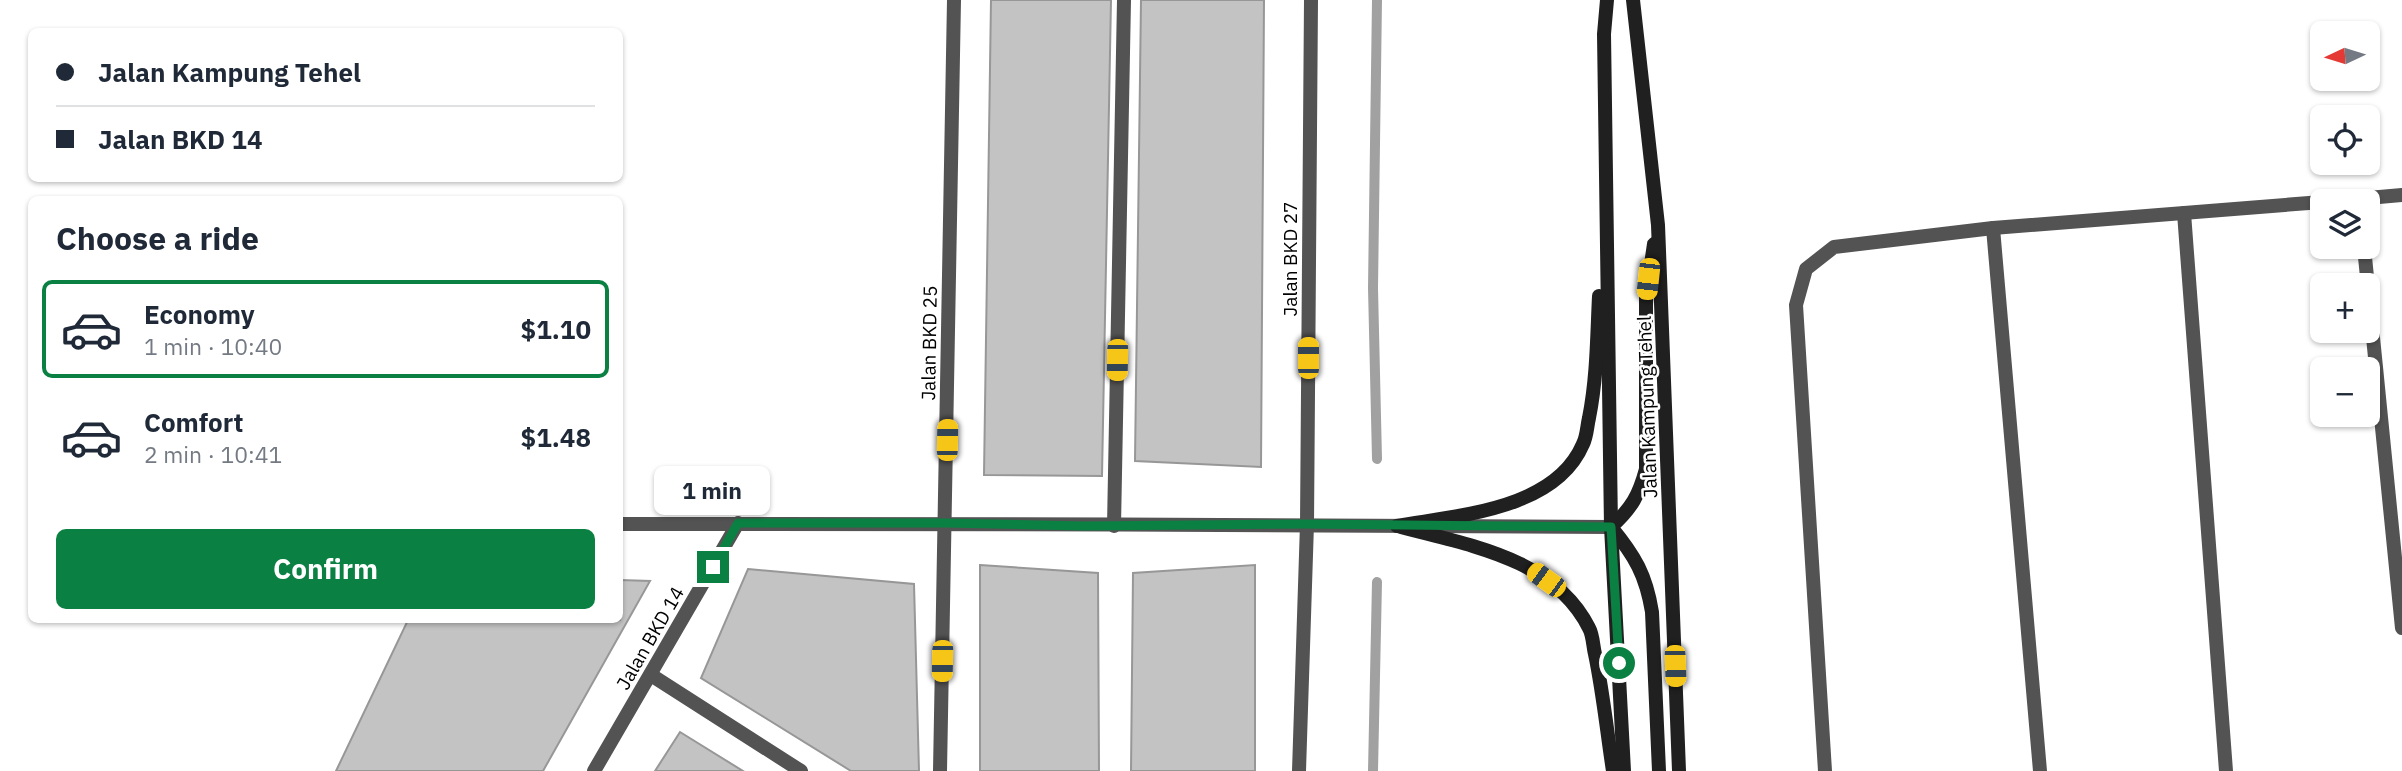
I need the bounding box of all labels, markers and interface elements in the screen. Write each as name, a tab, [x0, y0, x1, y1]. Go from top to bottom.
north arrow	[2310, 21, 2380, 91]
map controls	[2310, 21, 2380, 427]
text: Jalan Kampung Tehel	[98, 55, 361, 89]
button: locate	[2310, 105, 2380, 175]
text: Jalan BKD 14	[98, 122, 263, 156]
button: layers	[2310, 189, 2380, 259]
street label: Jalan BKD 27	[1278, 202, 1302, 316]
text: Choose a ride	[56, 217, 259, 259]
car	[1636, 257, 1661, 301]
button: +	[2310, 273, 2380, 343]
street label: Jalan BKD 25	[916, 285, 942, 401]
text: Economy	[144, 297, 255, 331]
icon: car	[60, 298, 123, 361]
text: $1.10	[521, 312, 591, 346]
street label: Jalan Kampung Tehel	[1632, 315, 1662, 499]
text: 1 min · 10:40	[144, 331, 282, 361]
car	[1298, 337, 1319, 379]
car	[1107, 339, 1128, 381]
button: −	[2310, 357, 2380, 427]
text: Comfort	[144, 405, 243, 439]
icon: car	[60, 406, 123, 469]
car	[937, 419, 958, 461]
text: $1.48	[521, 420, 591, 454]
text: 2 min · 10:41	[144, 439, 282, 469]
callout: 1 min	[655, 466, 771, 514]
text: 1 min	[682, 475, 742, 505]
button: Confirm	[56, 529, 595, 609]
route end	[697, 551, 729, 583]
car	[1523, 559, 1570, 601]
street label: Jalan BKD 14	[611, 582, 689, 694]
car	[932, 640, 953, 682]
car	[1664, 645, 1687, 687]
route start	[1603, 647, 1635, 679]

